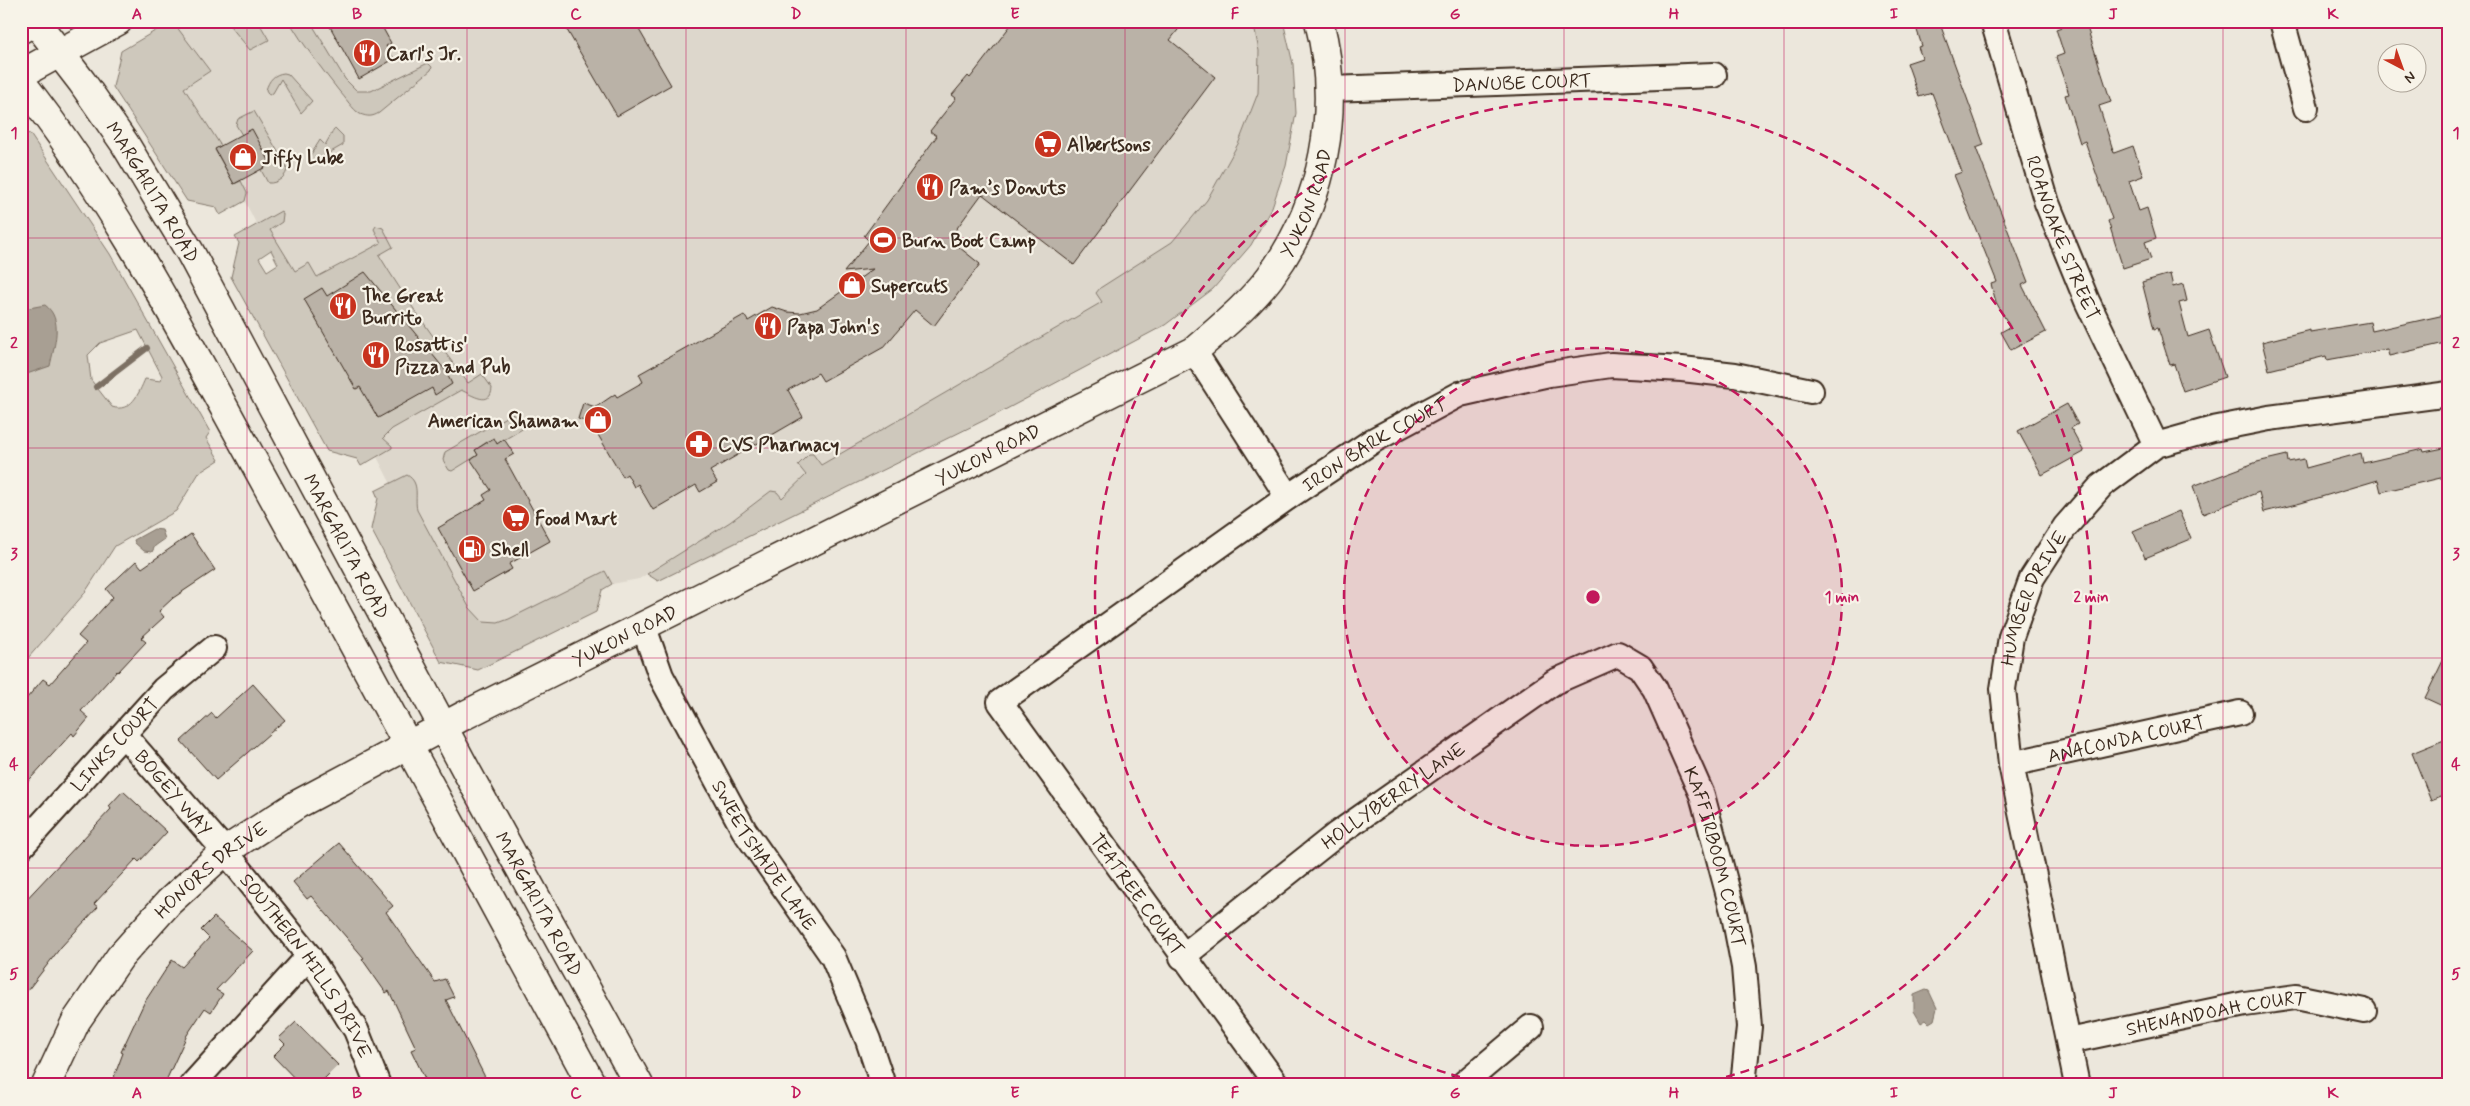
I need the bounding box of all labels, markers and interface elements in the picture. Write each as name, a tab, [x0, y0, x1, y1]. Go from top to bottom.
text: A	[132, 4, 142, 25]
text: B	[352, 4, 362, 25]
text: C	[570, 4, 582, 25]
text: D	[790, 4, 802, 25]
text: E	[1010, 4, 1020, 25]
text: F	[1231, 4, 1240, 25]
text: G	[1450, 4, 1461, 25]
text: H	[1669, 4, 1680, 25]
text: I	[1890, 4, 1899, 25]
text: J	[2108, 4, 2118, 25]
text: K	[2327, 4, 2339, 25]
restaurant icon: Carl's Jr.	[352, 38, 382, 68]
place label: Carl's Jr.	[386, 42, 461, 67]
north arrow	[2378, 42, 2428, 92]
text: N	[2400, 67, 2419, 87]
street label: DANUBE COURT	[1452, 68, 1592, 99]
street label: MARGARITA ROAD	[99, 117, 204, 267]
text: 1	[10, 123, 18, 144]
text: 1	[2452, 123, 2460, 144]
supermarket icon: Albertsons	[1033, 129, 1063, 159]
place label: Albertsons	[1067, 133, 1151, 158]
shop icon: Jiffy Lube	[228, 142, 258, 172]
place label: Jiffy Lube	[262, 146, 345, 172]
street label: YUKON ROAD	[1275, 147, 1338, 263]
street label: ROANOAKE STREET	[2020, 153, 2105, 325]
restaurant icon: Pam’s Donuts	[915, 172, 945, 202]
place label: Pam’s Donuts	[949, 176, 1067, 201]
sports icon: Burn Boot Camp	[868, 225, 898, 255]
place label: Burn Boot Camp	[902, 229, 1036, 254]
shop icon: Supercuts	[837, 270, 867, 300]
place label: Supercuts	[871, 274, 948, 299]
place label: The Great Burrito	[362, 284, 443, 331]
restaurant icon: The Great Burrito	[328, 291, 358, 321]
restaurant icon: Papa John's	[753, 311, 783, 341]
place label: Papa John's	[787, 315, 880, 340]
text: 2	[10, 333, 18, 354]
place label: Rosattis' Pizza and Pub	[395, 333, 510, 380]
text: 2	[2452, 333, 2460, 354]
restaurant icon: Rosattis' Pizza and Pub	[361, 340, 391, 370]
street label: IRON BARK COURT	[1298, 391, 1454, 498]
shop icon: American Shamam	[583, 405, 613, 435]
place label: American Shamam	[428, 409, 579, 434]
street label: YUKON ROAD	[931, 419, 1045, 492]
pharmacy icon: CVS Pharmacy	[684, 429, 714, 459]
place label: CVS Pharmacy	[718, 433, 839, 458]
street label: MARGARITA ROAD	[297, 470, 394, 624]
supermarket icon: Food Mart	[501, 503, 531, 533]
place label: Food Mart	[535, 507, 617, 532]
street label: HUMBER DRIVE	[1996, 526, 2073, 668]
fuel station icon: Shell	[457, 534, 487, 564]
place label: Shell	[491, 538, 530, 563]
text: 3	[10, 544, 18, 565]
text: 3	[2452, 544, 2460, 565]
centre of rings	[1584, 588, 1602, 606]
text: 1 min	[1825, 588, 1859, 608]
text: 2 min	[2073, 588, 2109, 608]
street label: YUKON ROAD	[568, 600, 682, 674]
street label: LINKS COURT	[66, 692, 165, 798]
street label: ANACONDA COURT	[2045, 710, 2208, 769]
street label: HOLLYBERRY LANE	[1316, 737, 1471, 856]
street label: BOGEY WAY	[128, 745, 217, 842]
text: 4	[9, 754, 19, 775]
text: 4	[2451, 754, 2461, 775]
street label: KAFFIRBOOM COURT	[1677, 763, 1751, 949]
street label: SWEETSHADE LANE	[705, 776, 822, 936]
street label: HONORS DRIVE	[149, 816, 273, 924]
street label: MARGARITA ROAD	[488, 828, 588, 981]
street label: TEATREE COURT	[1084, 829, 1190, 961]
street label: SOUTHERN HILLS DRIVE	[234, 868, 377, 1062]
text: 5	[9, 964, 19, 985]
text: 5	[2451, 964, 2461, 985]
street label: SHENANDOAH COURT	[2124, 986, 2308, 1043]
text: A	[132, 1083, 142, 1104]
text: B	[352, 1083, 362, 1104]
text: C	[570, 1083, 582, 1104]
text: D	[790, 1083, 802, 1104]
text: E	[1010, 1083, 1020, 1104]
text: F	[1231, 1083, 1240, 1104]
text: G	[1450, 1083, 1461, 1104]
text: H	[1669, 1083, 1680, 1104]
text: I	[1890, 1083, 1899, 1104]
text: J	[2108, 1083, 2118, 1104]
text: K	[2327, 1083, 2339, 1104]

